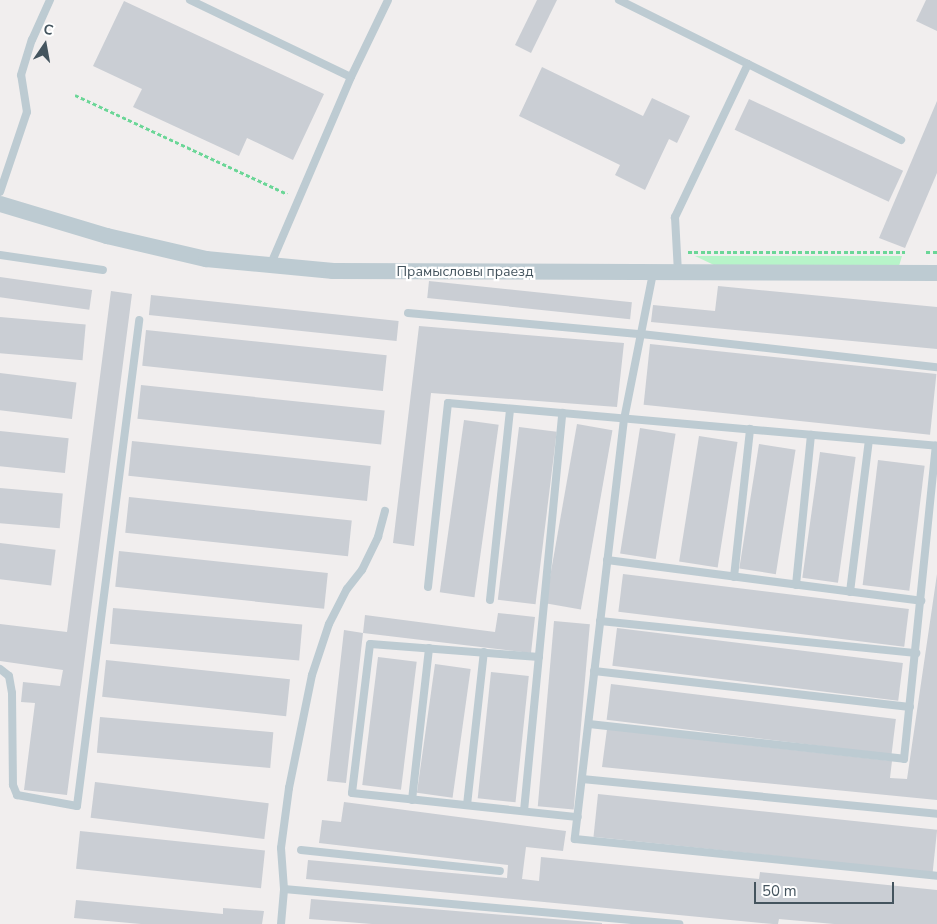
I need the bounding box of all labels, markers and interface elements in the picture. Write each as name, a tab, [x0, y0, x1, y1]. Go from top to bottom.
north arrow	[20, 20, 70, 70]
text: С	[42, 20, 55, 40]
street label: Прамысловы праезд	[397, 264, 533, 280]
scale bar	[757, 872, 897, 904]
text: 50 m	[762, 881, 797, 901]

